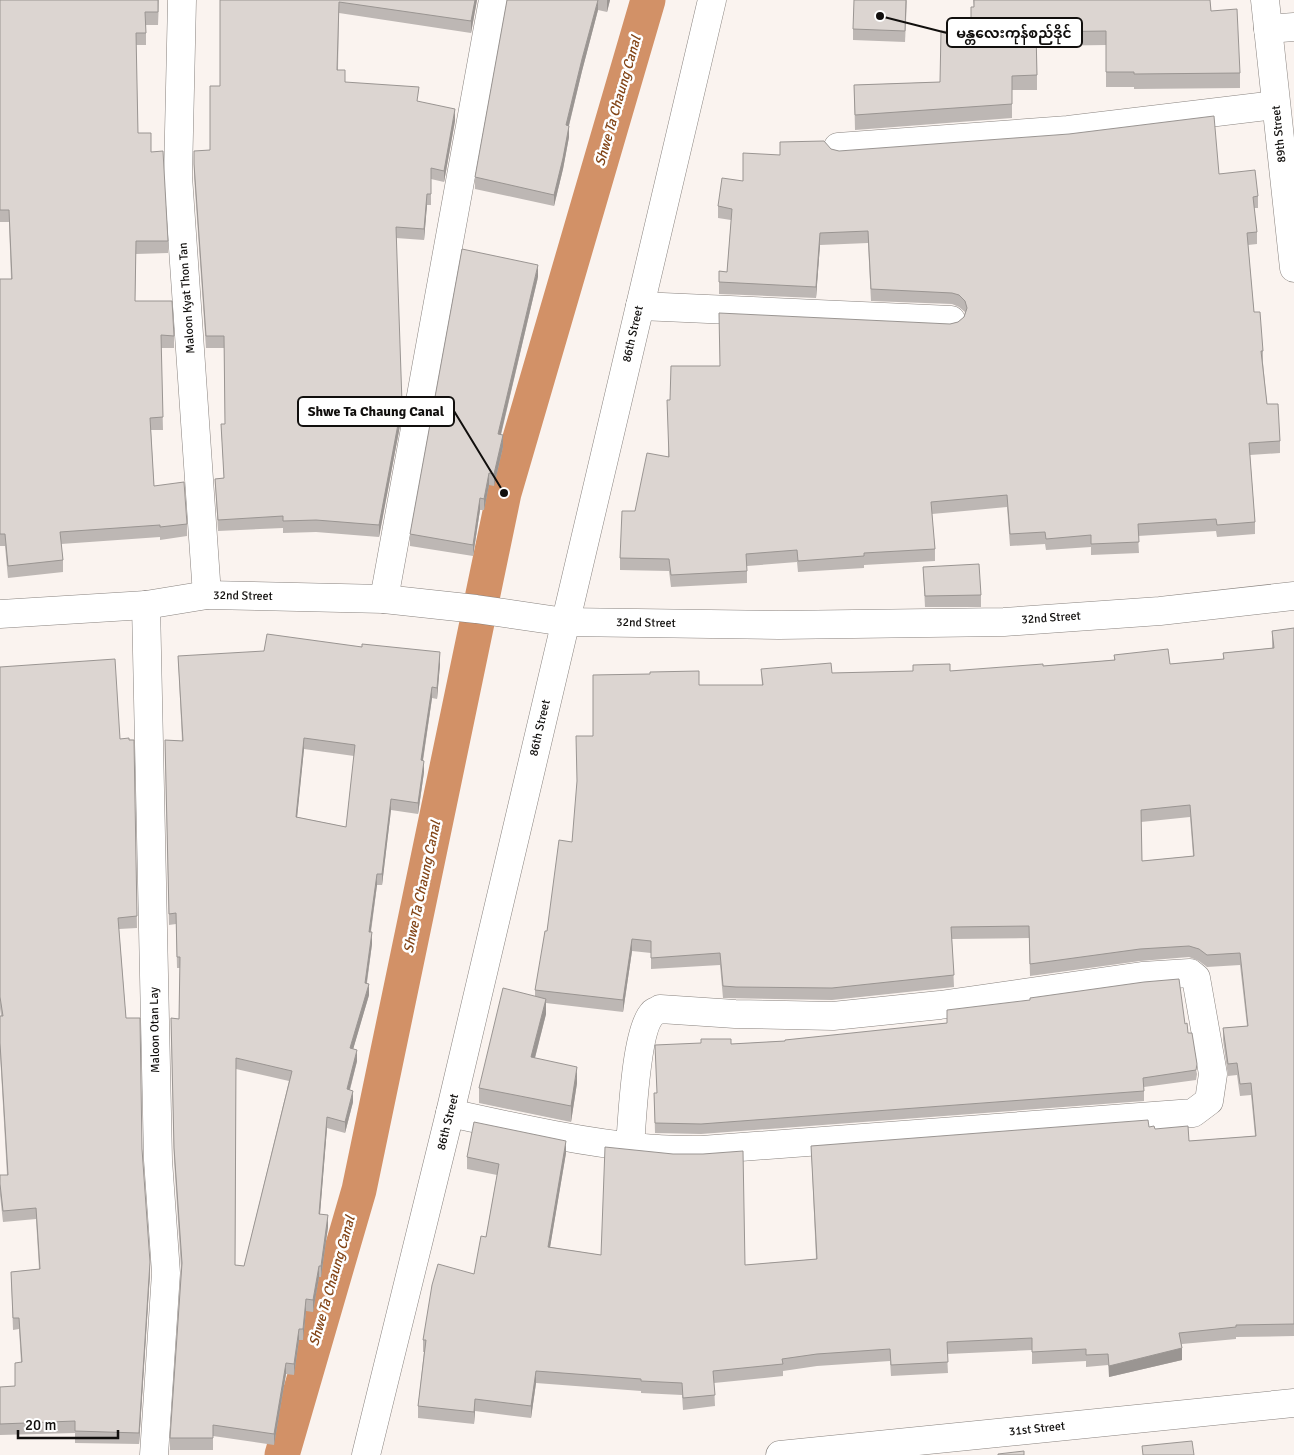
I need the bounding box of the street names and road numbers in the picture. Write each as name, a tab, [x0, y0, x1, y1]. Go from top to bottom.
street label: 89th Street	[1269, 105, 1289, 163]
street label: Maloon Kyat Thon Tan	[176, 242, 198, 354]
street label: 86th Street	[619, 304, 647, 364]
street label: 32nd Street	[213, 588, 273, 604]
street label: 32nd Street	[1021, 608, 1081, 628]
street label: 32nd Street	[616, 615, 676, 631]
street label: 86th Street	[526, 698, 554, 758]
street label: Maloon Otan Lay	[147, 987, 163, 1073]
street label: 86th Street	[434, 1092, 462, 1152]
street label: 31st Street	[1008, 1419, 1066, 1439]

